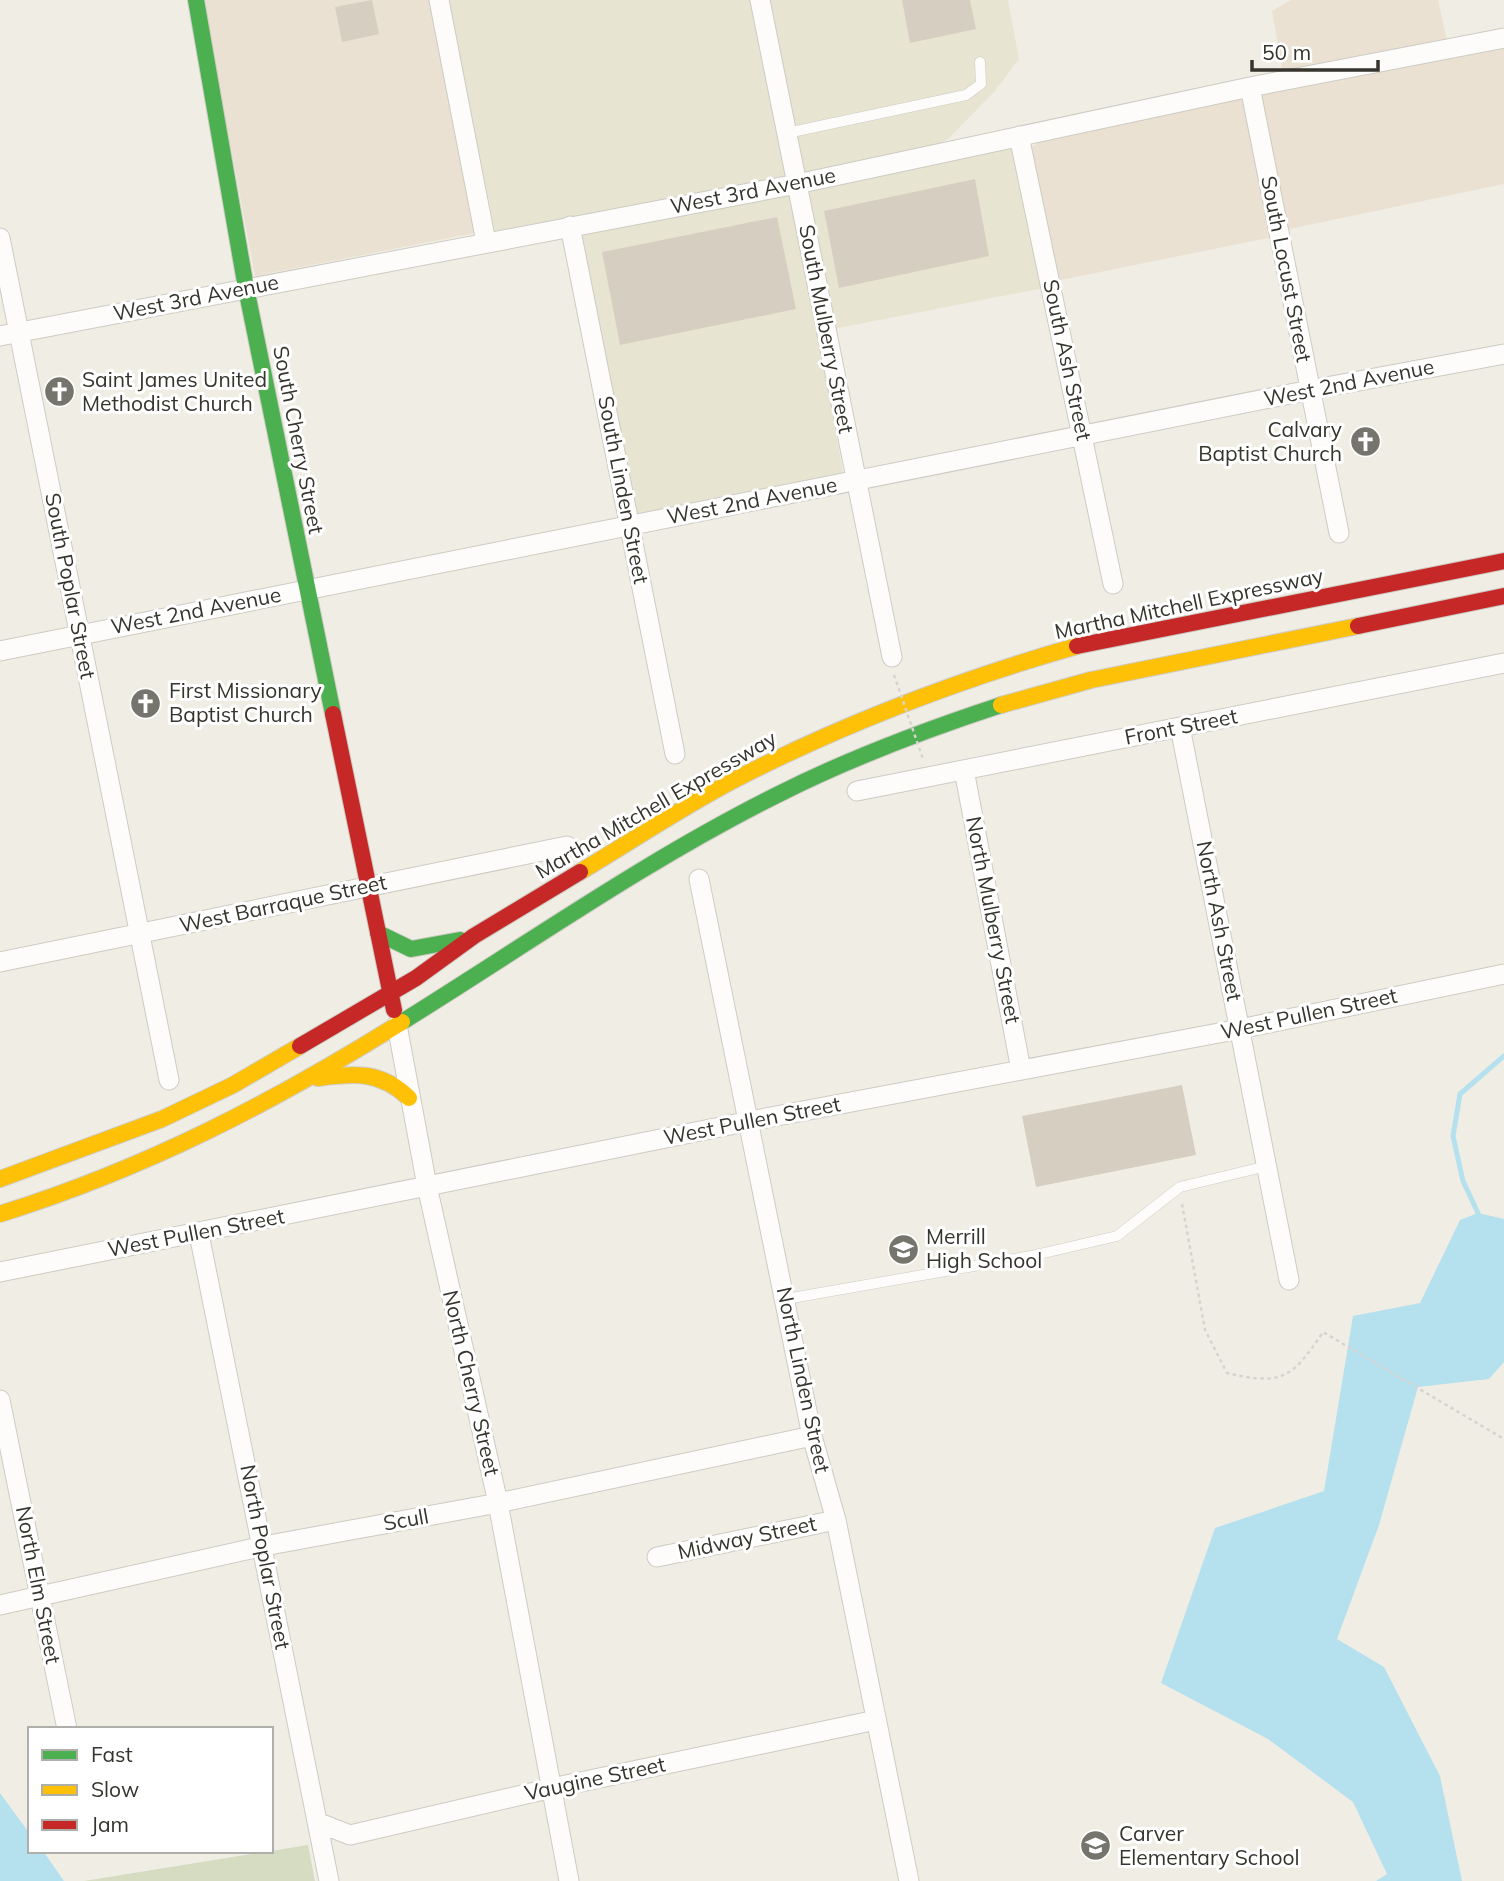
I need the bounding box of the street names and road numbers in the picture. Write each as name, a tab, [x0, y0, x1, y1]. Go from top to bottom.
street label: West 3rd Avenue	[668, 161, 838, 219]
street label: South Locust Street	[1256, 173, 1318, 364]
street label: South Mulberry Street	[794, 222, 860, 435]
street label: West 3rd Avenue	[111, 268, 281, 326]
street label: South Ash Street	[1038, 277, 1098, 443]
street label: South Cherry Street	[268, 344, 330, 536]
street label: West 2nd Avenue	[1262, 353, 1436, 411]
street label: South Linden Street	[593, 394, 655, 586]
street label: West 2nd Avenue	[665, 471, 839, 529]
street label: South Poplar Street	[40, 491, 102, 681]
street label: Martha Mitchell Expressway	[1052, 562, 1325, 644]
street label: West 2nd Avenue	[109, 581, 283, 639]
street label: Front Street	[1122, 702, 1239, 750]
street label: Martha Mitchell Expressway	[530, 724, 781, 884]
street label: North Mulberry Street	[961, 814, 1027, 1026]
street label: North Ash Street	[1192, 839, 1248, 1003]
street label: West Barraque Street	[177, 868, 389, 938]
street label: West Pullen Street	[1218, 982, 1399, 1044]
street label: West Pullen Street	[661, 1090, 842, 1150]
street label: West Pullen Street	[105, 1202, 286, 1262]
street label: North Linden Street	[772, 1284, 836, 1475]
street label: North Cherry Street	[438, 1287, 506, 1478]
street label: North Poplar Street	[235, 1462, 297, 1651]
street label: Scull	[381, 1502, 431, 1536]
street label: North Elm Street	[11, 1504, 67, 1666]
street label: Midway Street	[675, 1510, 818, 1564]
street label: Vaugine Street	[522, 1750, 667, 1806]

